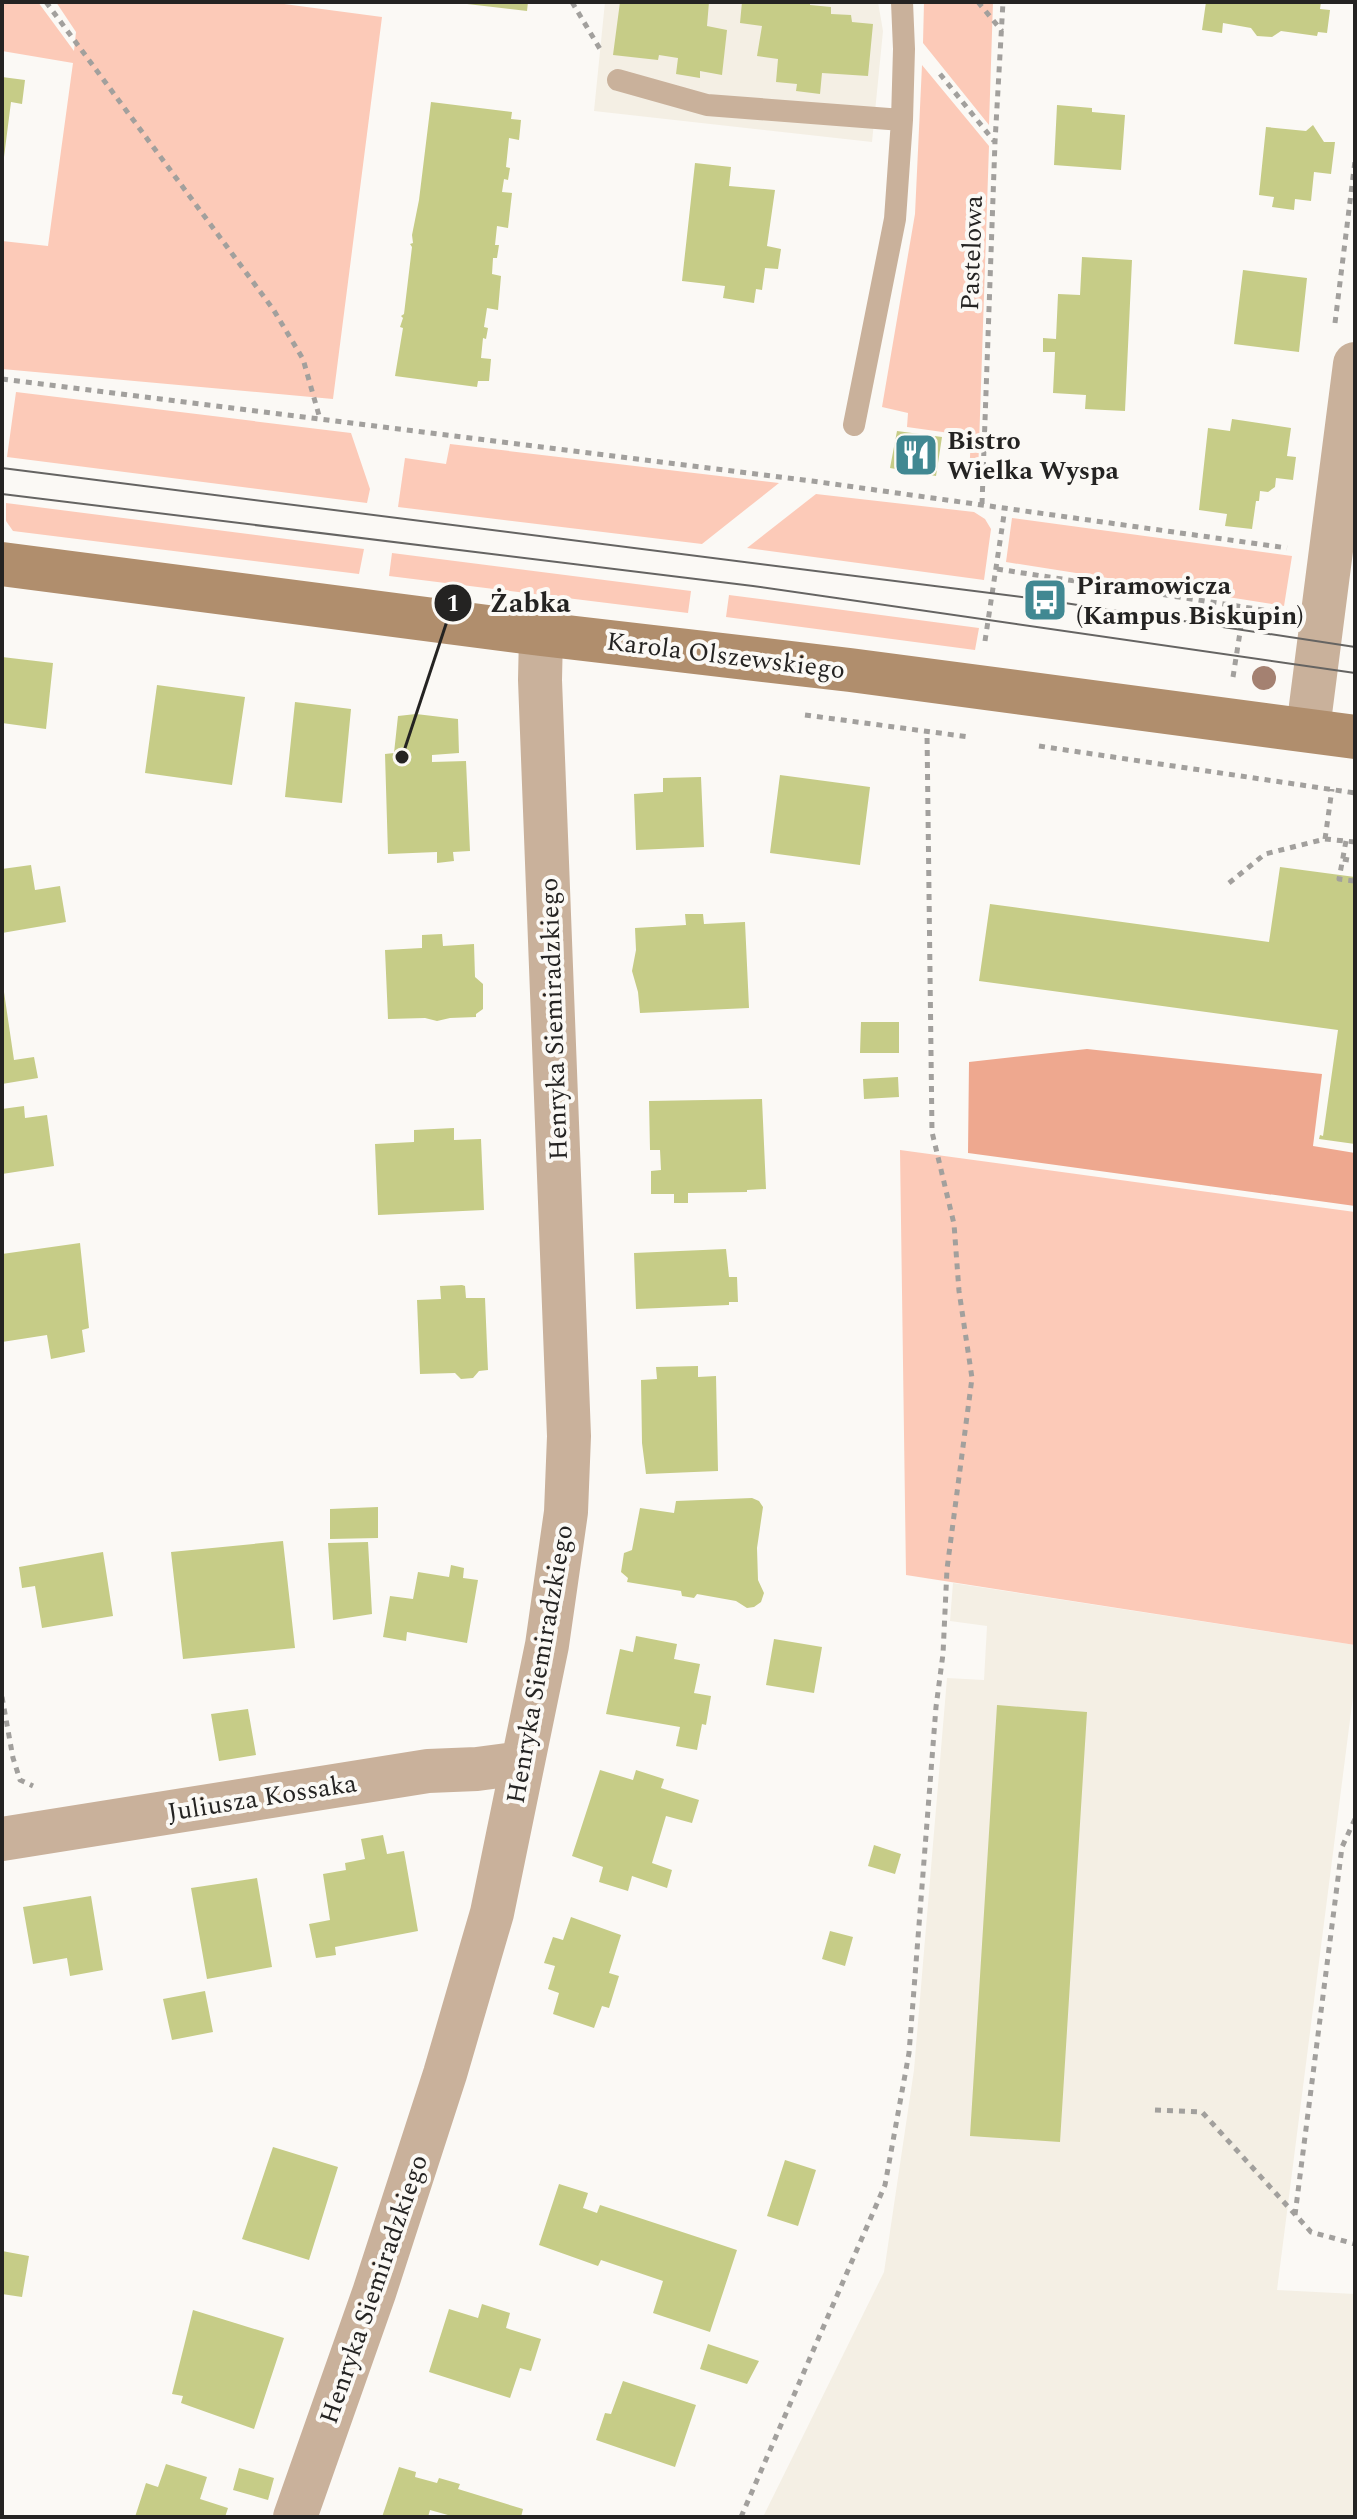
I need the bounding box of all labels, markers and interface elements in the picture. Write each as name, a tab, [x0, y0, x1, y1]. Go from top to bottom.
street label: Pastelowa	[950, 194, 994, 311]
place label: Bistro Wielka Wyspa	[947, 421, 1119, 491]
restaurant icon: Bistro Wielka Wyspa	[892, 431, 940, 479]
place label: Piramowicza (Kampus Biskupin)	[1076, 566, 1304, 636]
bus stop icon: Piramowicza (Kampus Biskupin)	[1021, 576, 1069, 624]
callout: Żabka	[433, 577, 586, 629]
text: Żabka	[489, 582, 571, 625]
text: 1	[446, 586, 460, 622]
street label: Karola Olszewskiego	[604, 622, 847, 690]
street label: Henryka Siemiradzkiego	[529, 877, 579, 1161]
street label: Henryka Siemiradzkiego	[496, 1522, 584, 1807]
street label: Juliusza Kossaka	[165, 1763, 360, 1833]
street label: Henryka Siemiradzkiego	[309, 2149, 439, 2429]

